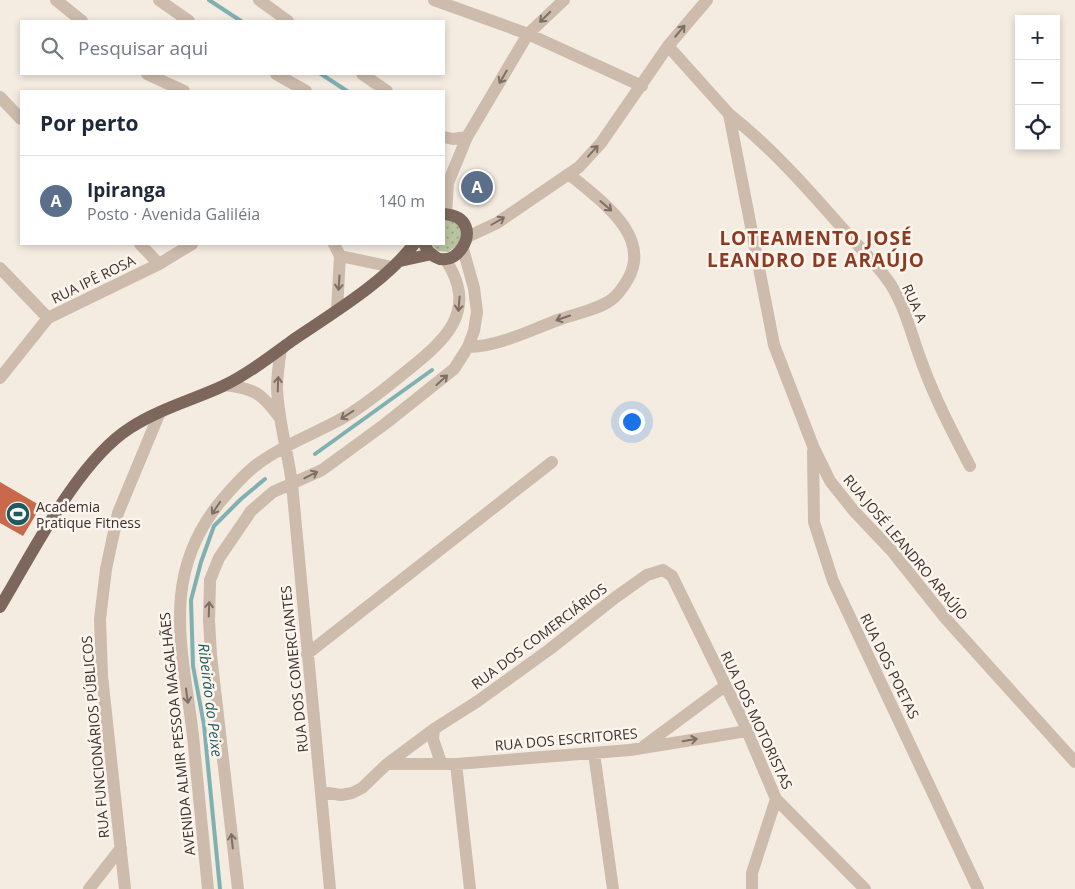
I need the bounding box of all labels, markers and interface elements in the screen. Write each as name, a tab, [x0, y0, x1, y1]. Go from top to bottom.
one-way arrow	[539, 11, 552, 23]
map controls	[1015, 15, 1060, 150]
button: +	[1015, 15, 1060, 60]
search box	[20, 20, 445, 75]
one-way arrow	[675, 25, 686, 38]
icon: search	[38, 34, 66, 62]
text: Pesquisar aqui	[78, 35, 208, 61]
button: −	[1015, 60, 1060, 105]
one-way arrow	[498, 69, 508, 83]
button: locate	[1015, 105, 1060, 150]
text: Por perto	[40, 109, 139, 137]
one-way arrow	[588, 144, 599, 157]
pin: A	[461, 168, 493, 206]
text: Ipiranga	[87, 177, 166, 203]
text: A	[50, 190, 62, 212]
text: 140 m	[379, 190, 425, 212]
one-way arrow	[599, 200, 612, 212]
text: Posto · Avenida Galiléia	[87, 203, 260, 225]
one-way arrow	[491, 216, 506, 226]
district label: LOTEAMENTO JOSÉ LEANDRO DE ARAÚJO	[707, 225, 925, 273]
street label: RUA IPÊ ROSA	[48, 250, 138, 308]
one-way arrow	[334, 275, 343, 291]
street label: RUA A	[898, 281, 932, 325]
one-way arrow	[454, 295, 463, 311]
one-way arrow	[556, 314, 571, 323]
one-way arrow	[435, 374, 448, 386]
one-way arrow	[273, 376, 283, 392]
your location	[619, 409, 645, 435]
one-way arrow	[340, 410, 354, 420]
one-way arrow	[303, 470, 318, 480]
street label: RUA JOSÉ LEANDRO ARAÚJO	[840, 470, 973, 624]
place label: Academia Pratique Fitness	[36, 497, 141, 532]
sports icon: Academia Pratique Fitness	[5, 501, 31, 527]
one-way arrow	[211, 501, 221, 515]
street label: RUA DOS COMERCIÁRIOS	[467, 579, 611, 693]
street label: RUA DOS COMERCIANTES	[276, 585, 312, 753]
one-way arrow	[204, 602, 214, 618]
street label: RUA DOS POETAS	[856, 610, 924, 722]
street label: AVENIDA ALMIR PESSOA MAGALHÃES	[155, 611, 199, 857]
street label: RUA FUNCIONÁRIOS PÚBLICOS	[77, 635, 113, 839]
water label: Ribeirão do Peixe	[194, 642, 228, 759]
street label: RUA DOS MOTORISTAS	[717, 648, 797, 792]
one-way arrow	[182, 688, 192, 704]
street label: RUA DOS ESCRITORES	[494, 723, 638, 755]
one-way arrow	[682, 735, 698, 745]
one-way arrow	[227, 833, 237, 849]

